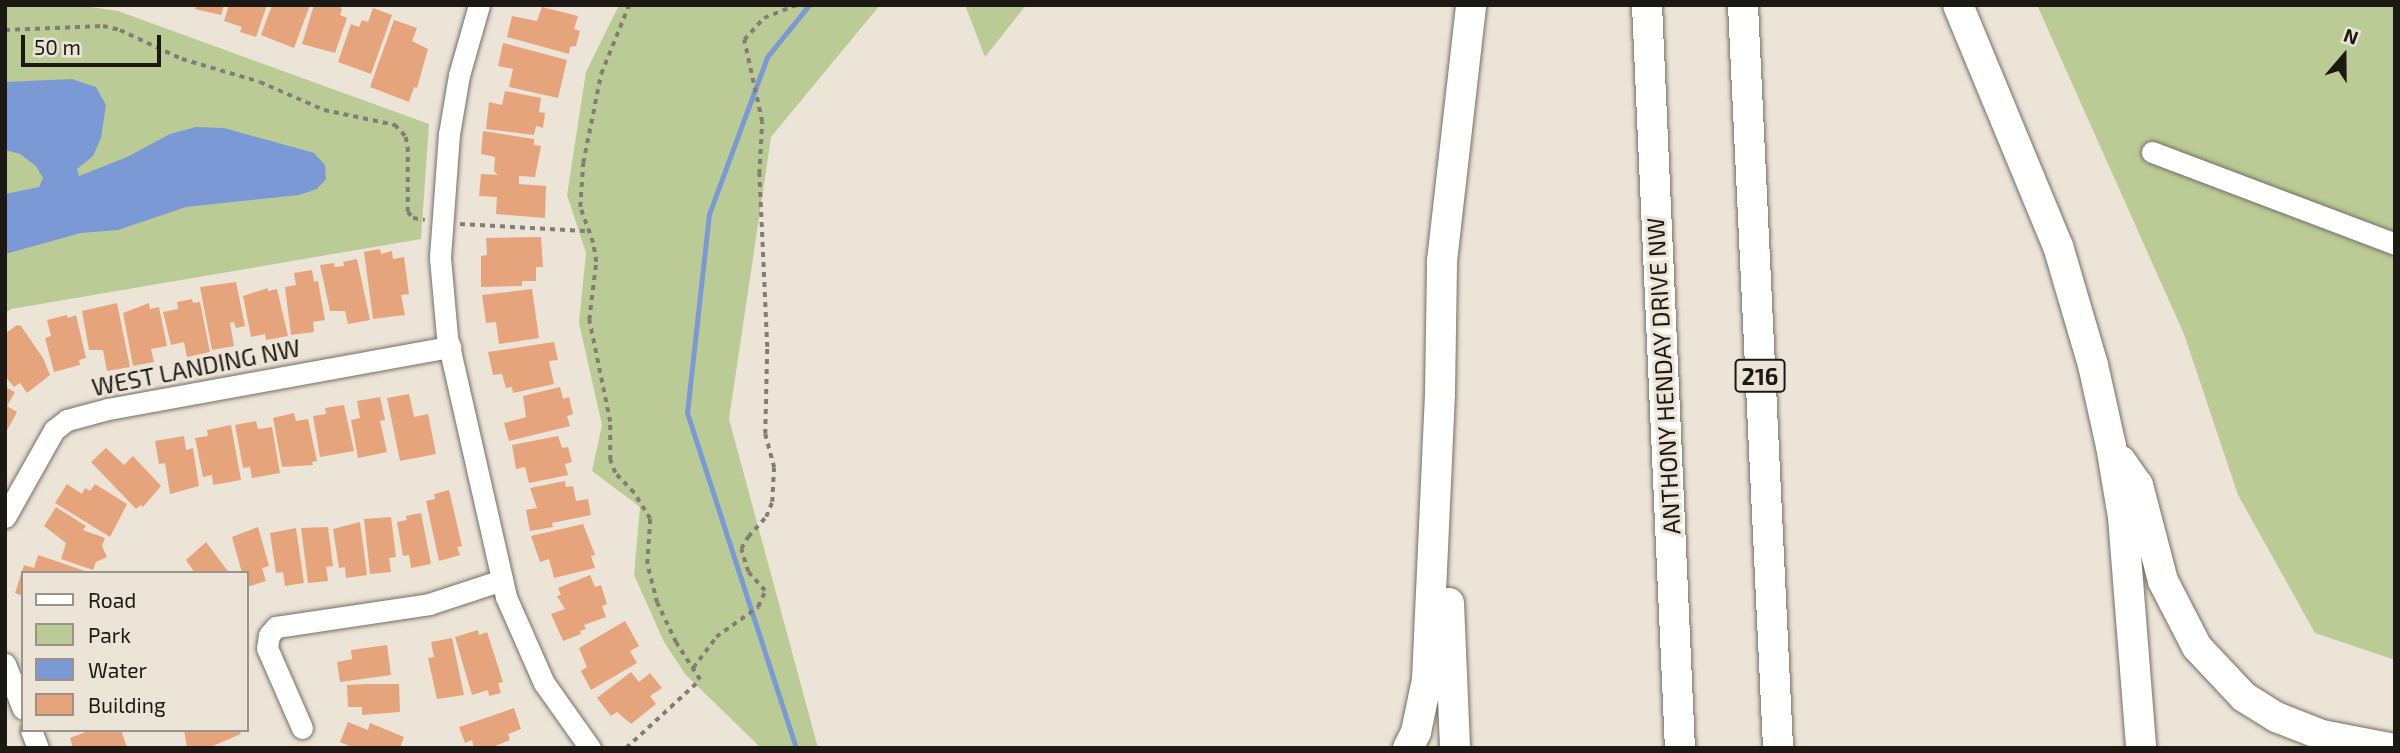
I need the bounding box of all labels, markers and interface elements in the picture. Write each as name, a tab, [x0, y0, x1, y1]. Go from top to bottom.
scale bar	[24, 21, 164, 65]
north arrow	[2309, 21, 2379, 91]
text: N	[2341, 23, 2362, 49]
text: 50 m	[34, 34, 81, 59]
street label: ANTHONY HENDAY DRIVE NW	[1640, 216, 1686, 536]
street label: WEST LANDING NW	[89, 333, 303, 401]
road number: 216	[1734, 356, 1786, 396]
legend	[21, 571, 248, 732]
text: Road	[88, 587, 136, 612]
text: Park	[88, 622, 131, 647]
text: Water	[88, 657, 147, 682]
text: Building	[88, 692, 166, 717]

